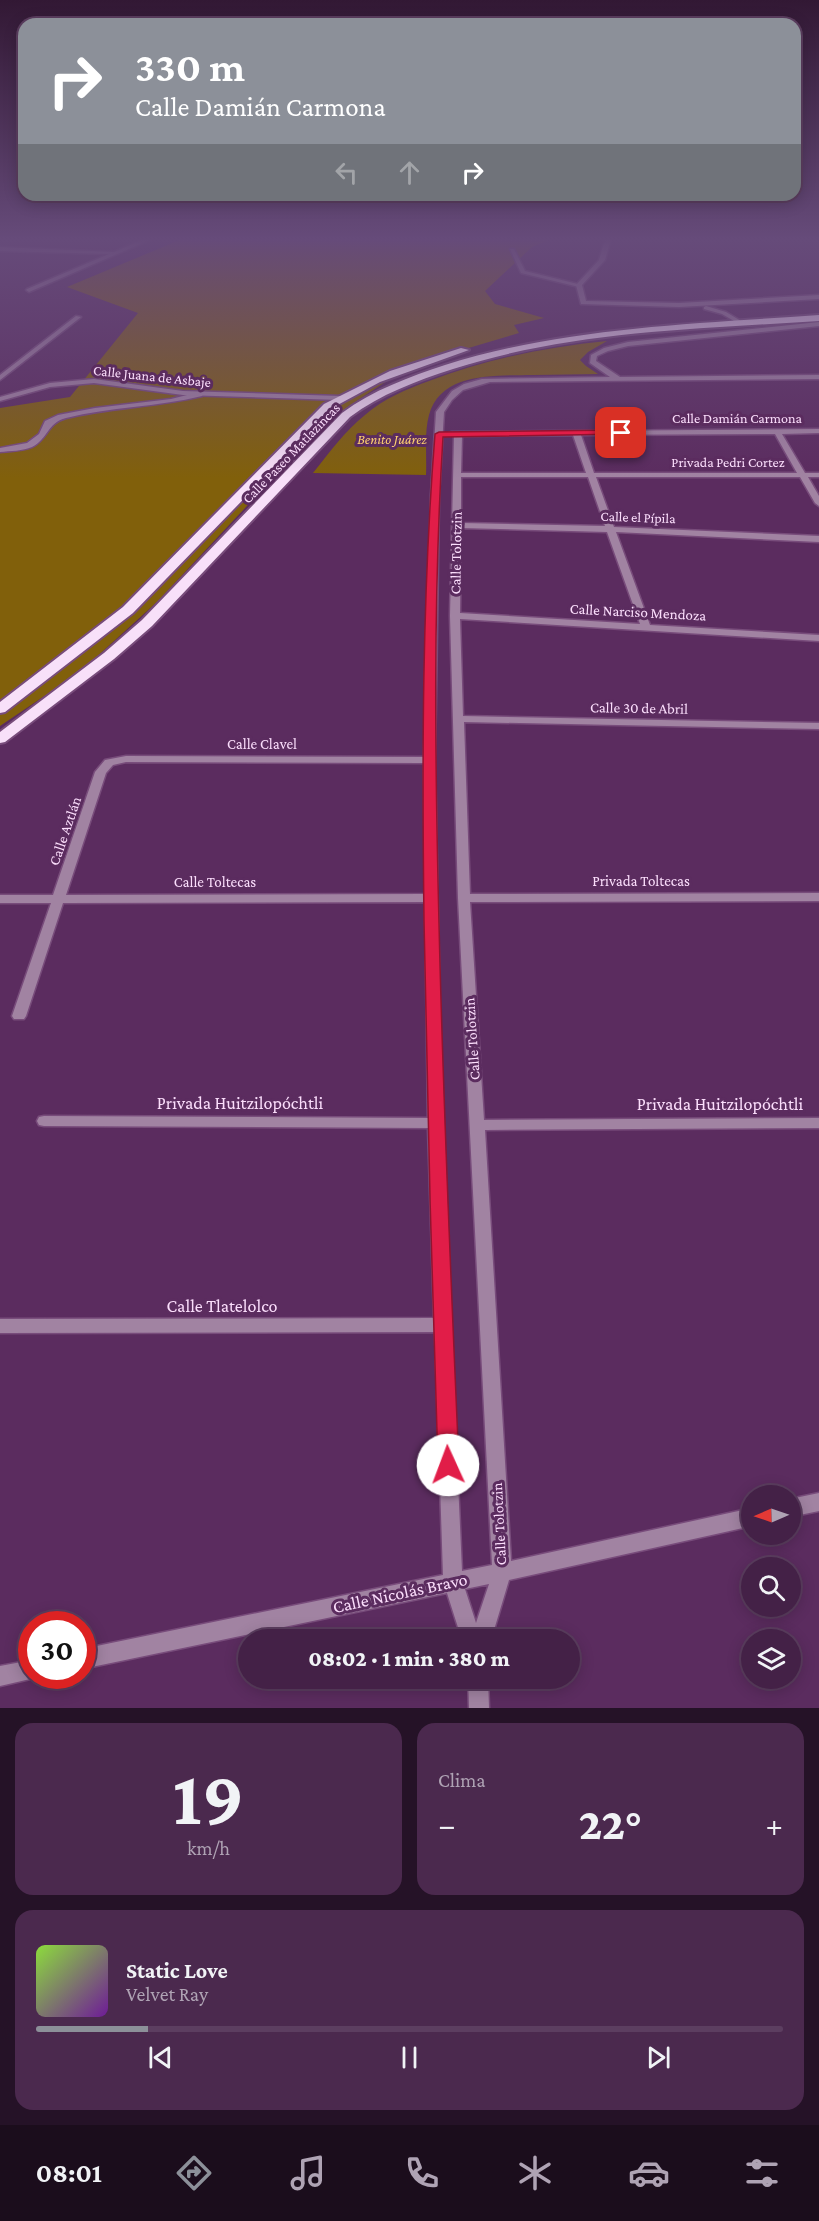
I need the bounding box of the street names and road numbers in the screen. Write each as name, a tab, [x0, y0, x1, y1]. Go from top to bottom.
street label: Calle Juana de Asbaje	[92, 362, 212, 391]
street label: Calle Paseo Matlazincas	[239, 400, 343, 506]
street label: Calle Damián Carmona	[672, 410, 803, 426]
street label: Privada Pedri Cortez	[671, 454, 785, 470]
street label: Calle el Pípila	[600, 508, 676, 526]
street label: Calle Tolotzin	[447, 512, 465, 594]
street label: Calle Narciso Mendoza	[569, 600, 707, 624]
street label: Calle 30 de Abril	[590, 699, 688, 717]
street label: Calle Clavel	[227, 736, 297, 752]
street label: Calle Aztlán	[46, 794, 84, 868]
street label: Privada Toltecas	[592, 873, 690, 889]
street label: Calle Toltecas	[174, 874, 256, 890]
street label: Calle Tolotzin	[461, 997, 483, 1081]
street label: Privada Huitzilopóchtli	[157, 1093, 324, 1113]
street label: Privada Huitzilopóchtli	[637, 1094, 804, 1114]
street label: Calle Tlatelolco	[167, 1296, 278, 1316]
street label: Calle Tolotzin	[489, 1482, 509, 1566]
street label: Calle Nicolás Bravo	[331, 1569, 469, 1617]

